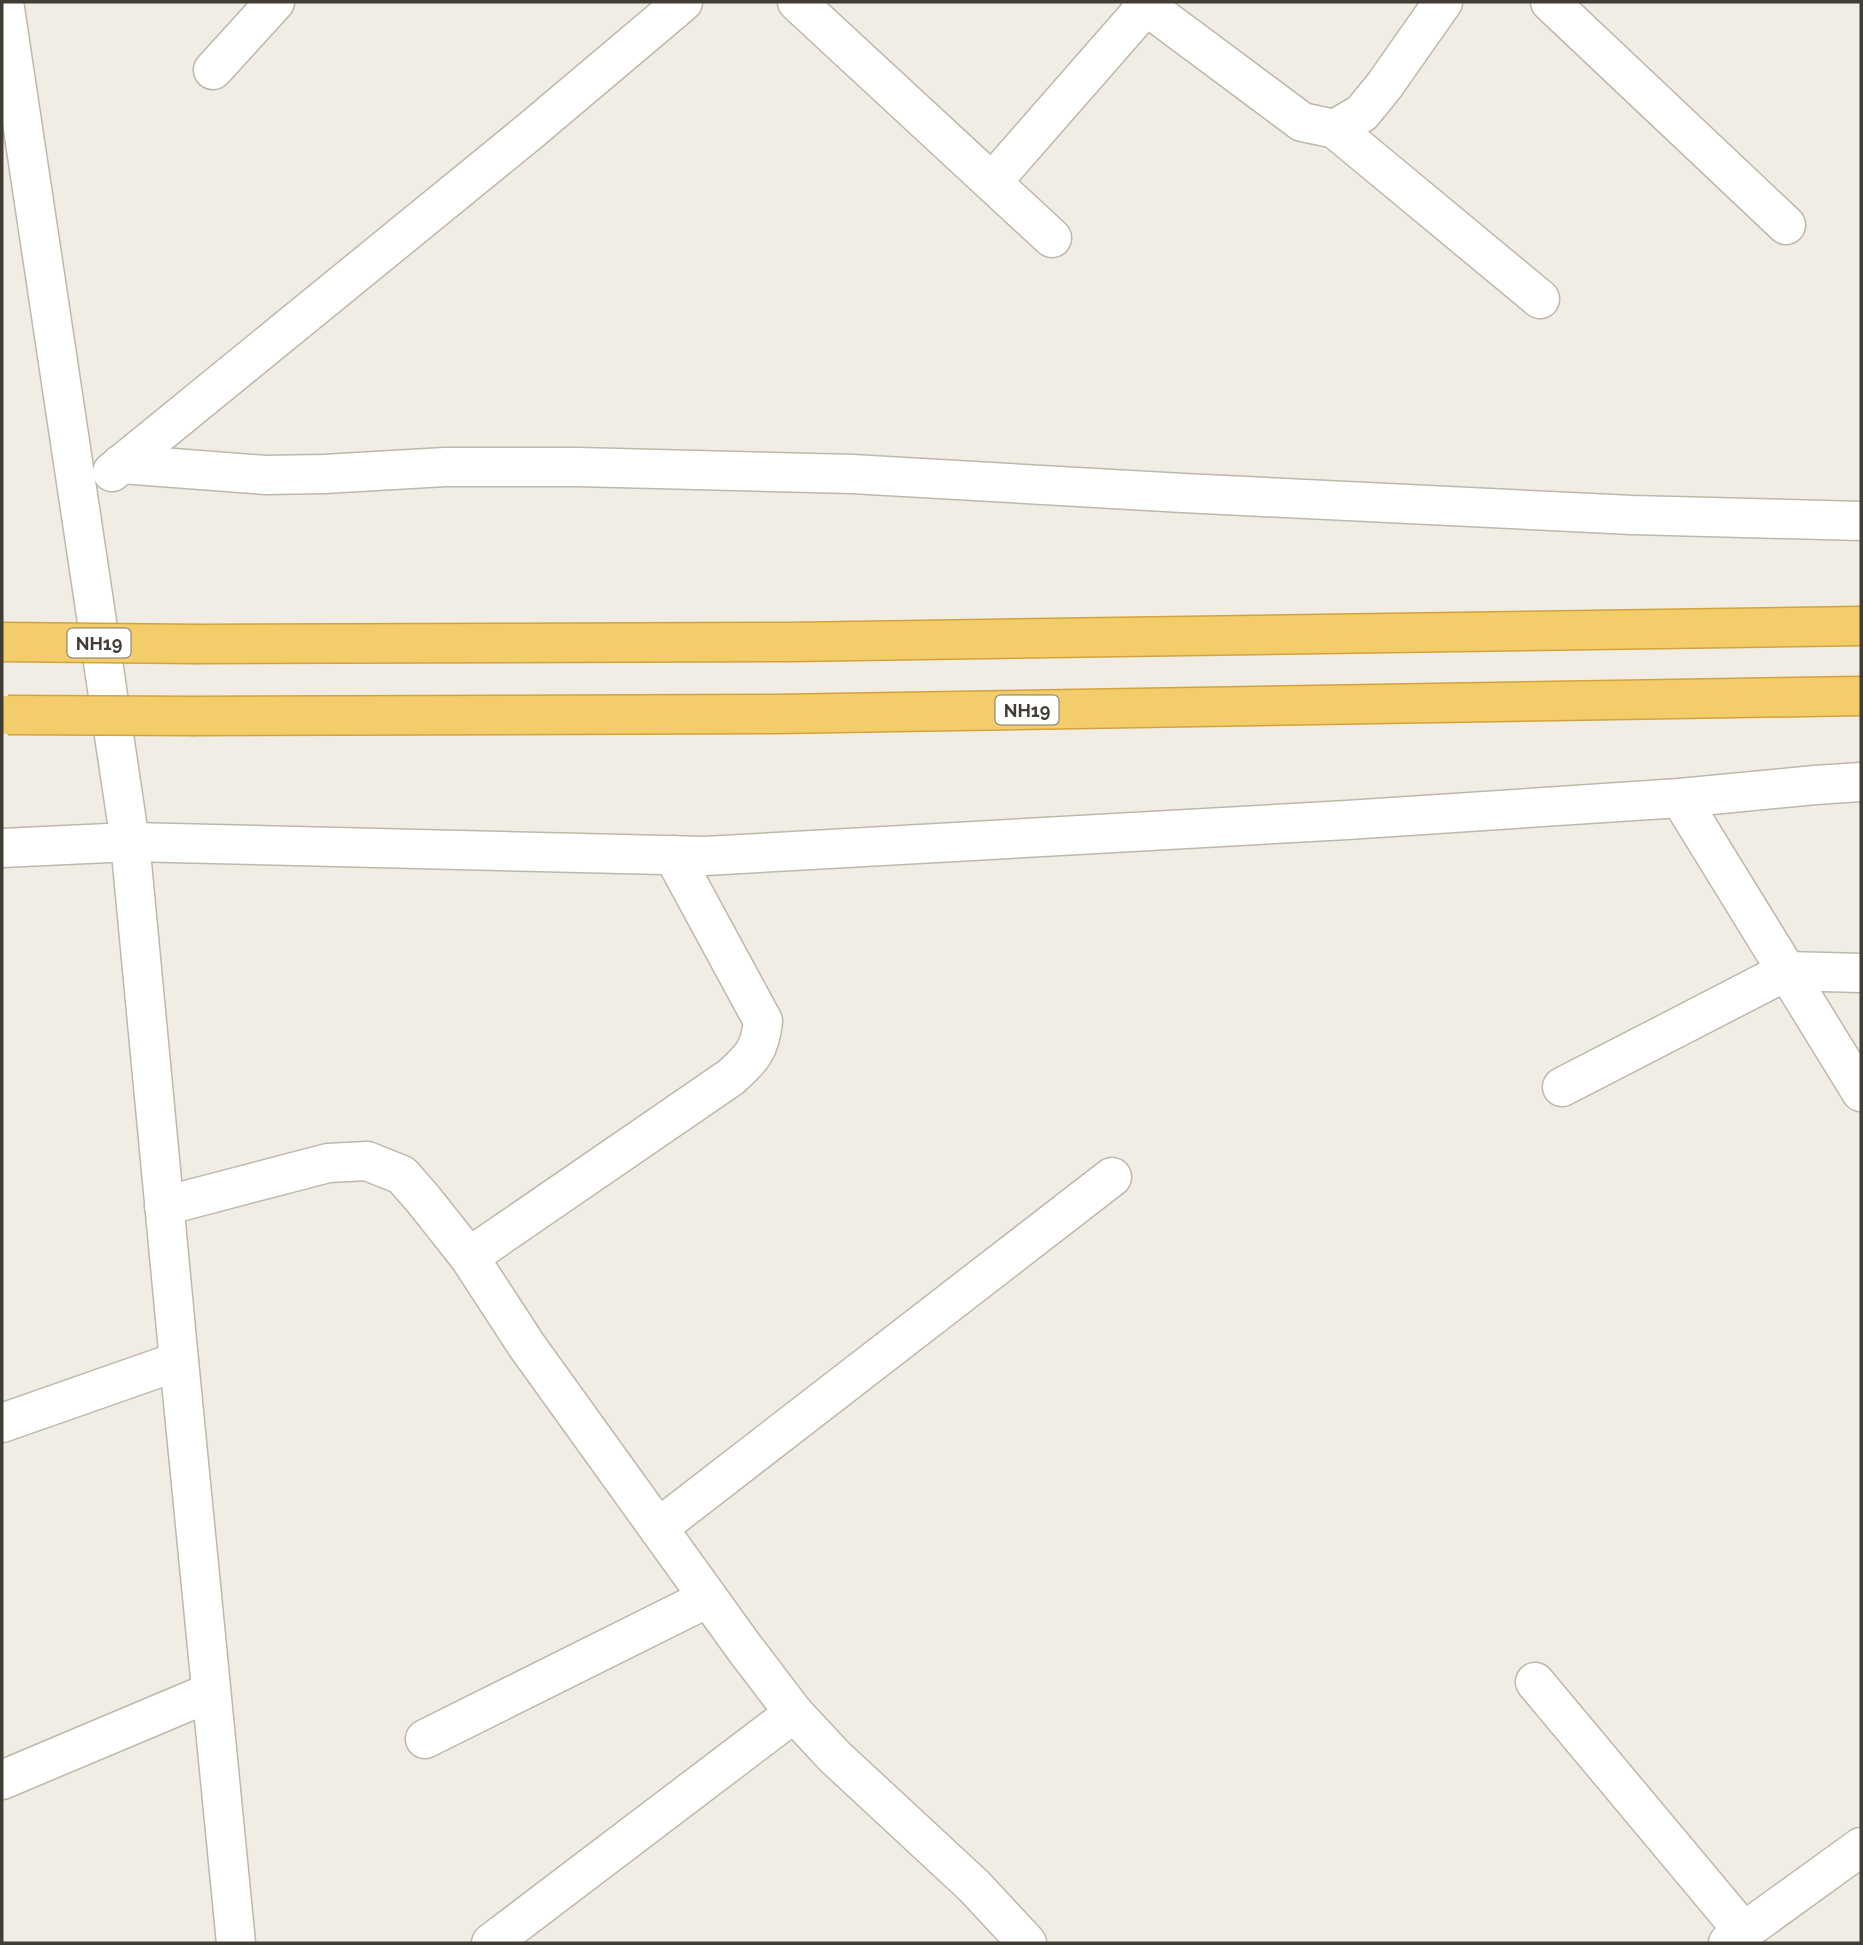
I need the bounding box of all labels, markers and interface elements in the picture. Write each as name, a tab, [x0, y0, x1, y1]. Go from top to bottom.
road number: NH19	[68, 628, 130, 658]
road number: NH19	[996, 696, 1058, 724]

